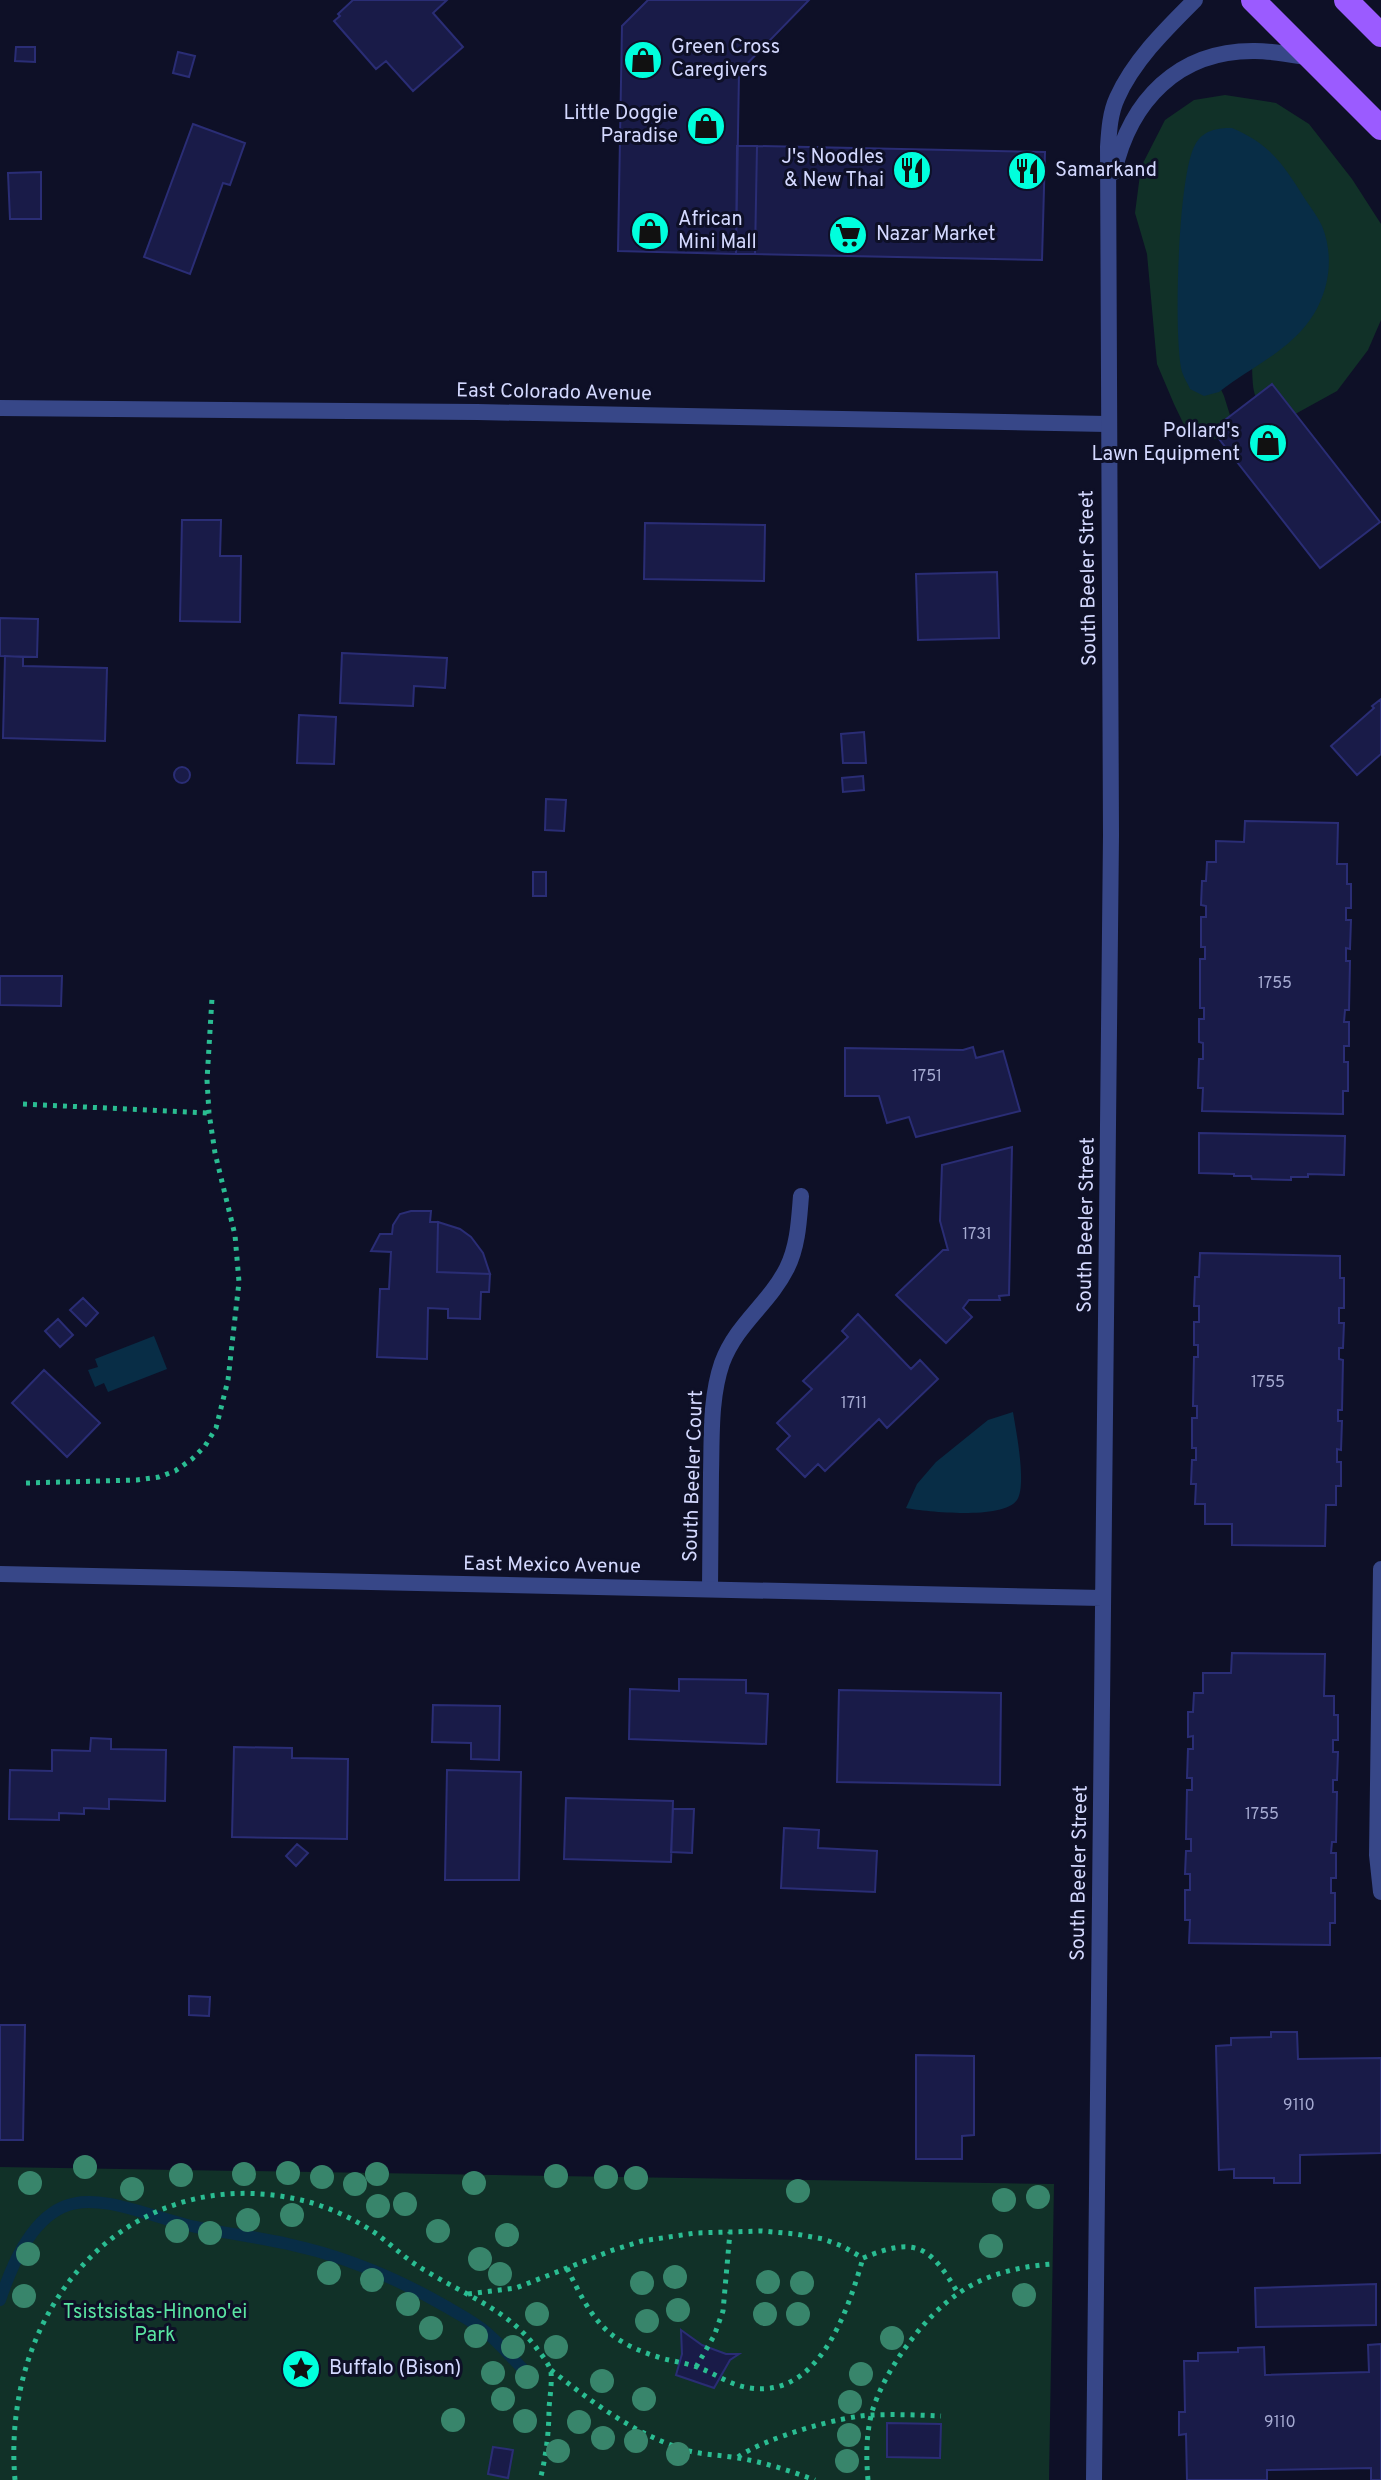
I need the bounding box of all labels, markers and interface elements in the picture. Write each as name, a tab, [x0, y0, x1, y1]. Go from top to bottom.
place label: Green Cross Caregivers	[671, 35, 780, 84]
shop icon: Green Cross Caregivers	[622, 39, 664, 81]
place label: Little Doggie Paradise	[563, 101, 678, 150]
shop icon: Little Doggie Paradise	[685, 105, 727, 147]
place label: J's Noodles & New Thai	[781, 145, 884, 194]
restaurant icon: J's Noodles & New Thai	[891, 149, 933, 191]
restaurant icon: Samarkand	[1006, 150, 1048, 192]
place label: Samarkand	[1055, 158, 1157, 184]
place label: African Mini Mall	[678, 207, 757, 256]
shop icon: African Mini Mall	[629, 210, 671, 252]
supermarket icon: Nazar Market	[827, 214, 869, 256]
place label: Nazar Market	[876, 222, 996, 248]
street label: East Colorado Avenue	[456, 378, 652, 408]
place label: Pollard's Lawn Equipment	[1091, 419, 1240, 468]
shop icon: Pollard's Lawn Equipment	[1247, 422, 1289, 464]
street label: South Beeler Street	[1074, 490, 1104, 666]
house number: 1755	[1258, 974, 1292, 994]
house number: 1751	[912, 1067, 942, 1087]
street label: South Beeler Street	[1072, 1137, 1102, 1313]
house number: 1731	[962, 1225, 992, 1245]
house number: 1755	[1251, 1373, 1285, 1393]
street label: South Beeler Court	[678, 1389, 710, 1563]
house number: 1711	[841, 1394, 867, 1414]
street label: East Mexico Avenue	[463, 1551, 641, 1581]
street label: South Beeler Street	[1065, 1785, 1095, 1961]
house number: 1755	[1245, 1805, 1279, 1825]
house number: 9110	[1283, 2096, 1315, 2116]
park label: Tsistsistas-Hinono'ei Park	[63, 2300, 247, 2349]
place icon: Buffalo (Bison)	[280, 2348, 322, 2390]
place label: Buffalo (Bison)	[329, 2356, 461, 2382]
house number: 9110	[1264, 2413, 1296, 2433]

